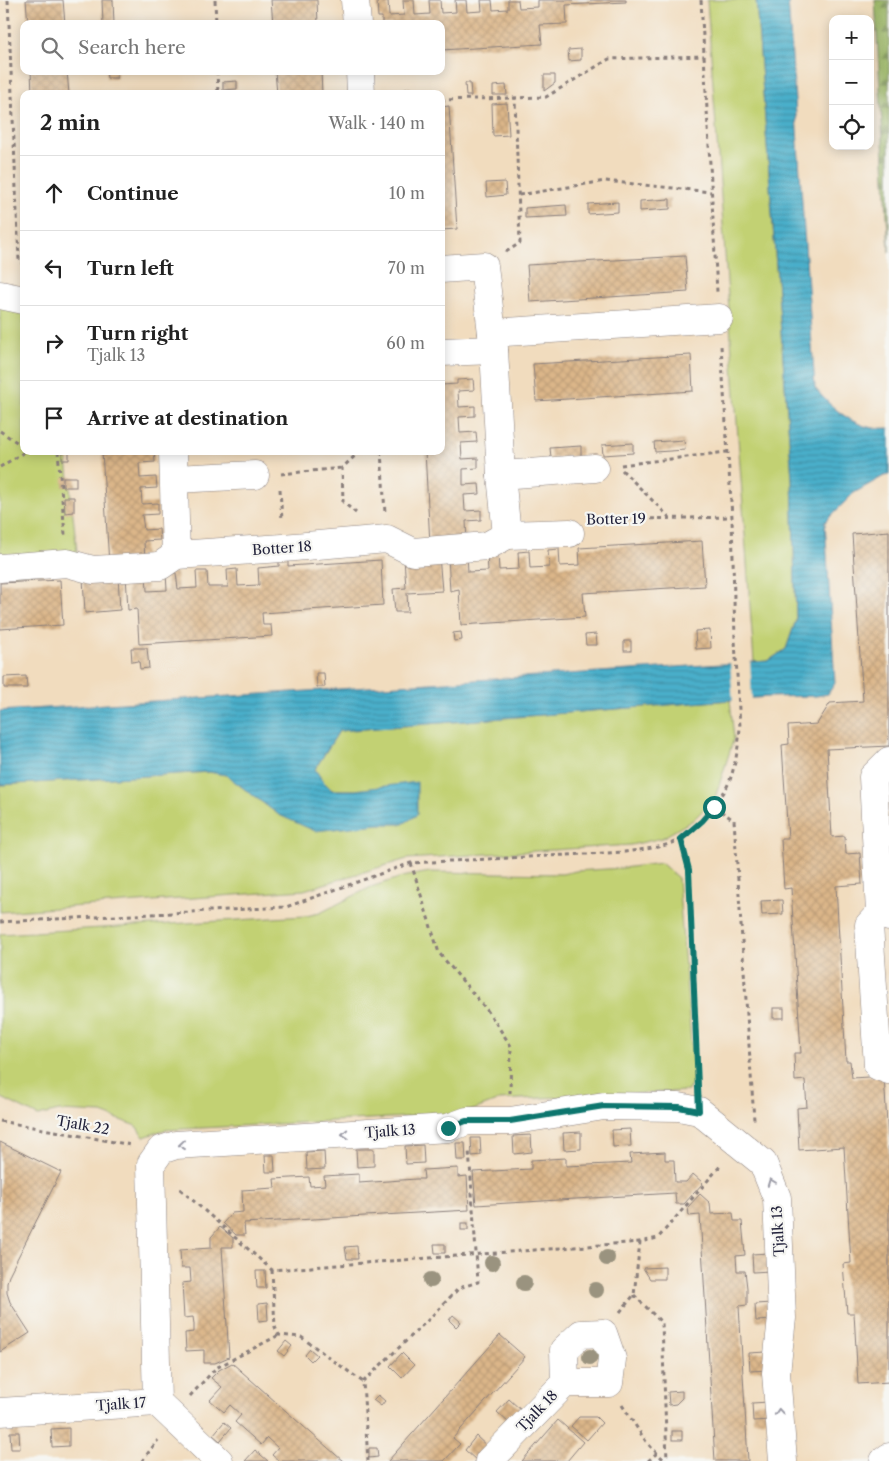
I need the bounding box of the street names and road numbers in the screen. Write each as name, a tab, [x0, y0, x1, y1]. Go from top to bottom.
street label: Botter 19	[586, 509, 646, 529]
street label: Botter 18	[252, 537, 312, 559]
street label: Tjalk 22	[55, 1111, 111, 1139]
street label: Tjalk 13	[364, 1120, 416, 1142]
street label: Tjalk 13	[768, 1205, 788, 1257]
street label: Tjalk 18	[513, 1386, 561, 1436]
street label: Tjalk 17	[95, 1393, 147, 1415]

